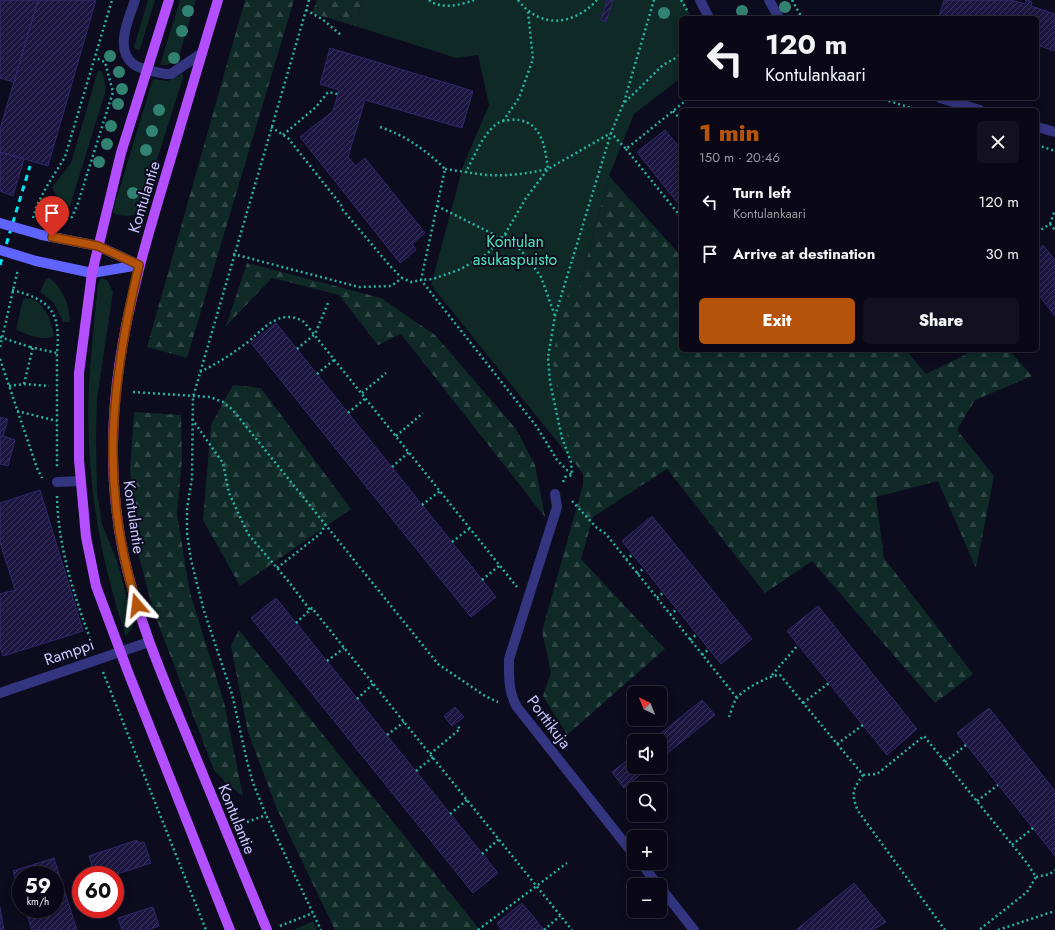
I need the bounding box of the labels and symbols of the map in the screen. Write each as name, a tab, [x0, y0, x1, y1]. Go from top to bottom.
street label: Kontulantie	[122, 158, 166, 236]
pin	[35, 196, 69, 237]
park label: Kontulan asukaspuisto	[473, 230, 557, 271]
street label: Kontulantie	[117, 479, 151, 555]
position arrow	[116, 584, 158, 626]
street label: Ramppi	[41, 633, 97, 671]
north arrow	[627, 686, 667, 726]
street label: Porttikuja	[521, 691, 577, 753]
street label: Kontulantie	[212, 780, 262, 858]
speed limit sign: 60	[72, 866, 124, 918]

